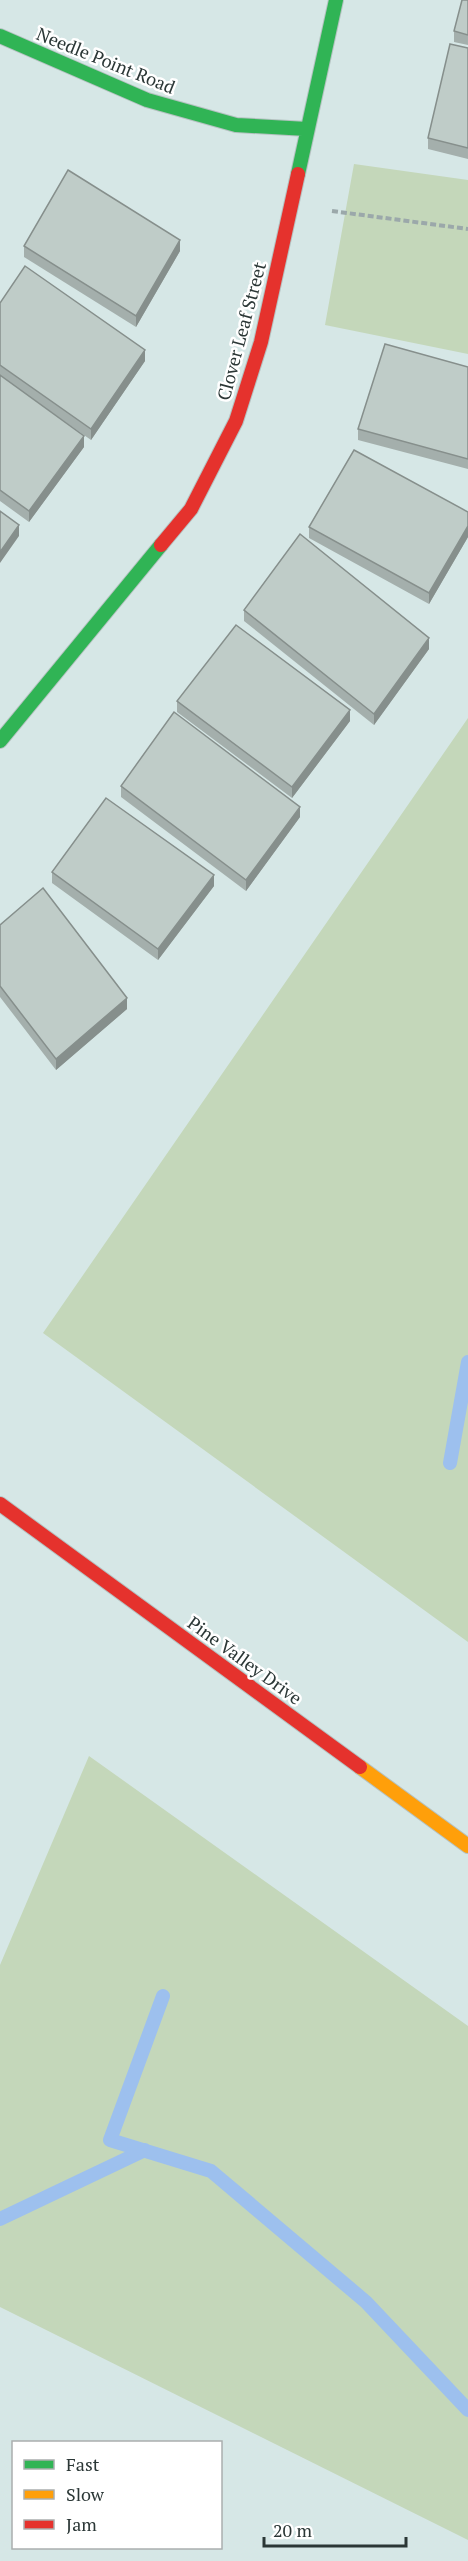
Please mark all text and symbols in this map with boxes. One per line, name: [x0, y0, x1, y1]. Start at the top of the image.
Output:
street label: Needle Point Road: [33, 21, 179, 99]
street label: Clover Leaf Street: [211, 259, 271, 403]
street label: Pine Valley Drive: [183, 1610, 307, 1710]
legend: [12, 2441, 222, 2549]
text: Fast: [66, 2452, 100, 2476]
text: Slow: [66, 2482, 105, 2506]
scale bar: [264, 2510, 406, 2548]
text: Jam: [66, 2512, 97, 2536]
text: 20 m: [273, 2518, 313, 2542]

